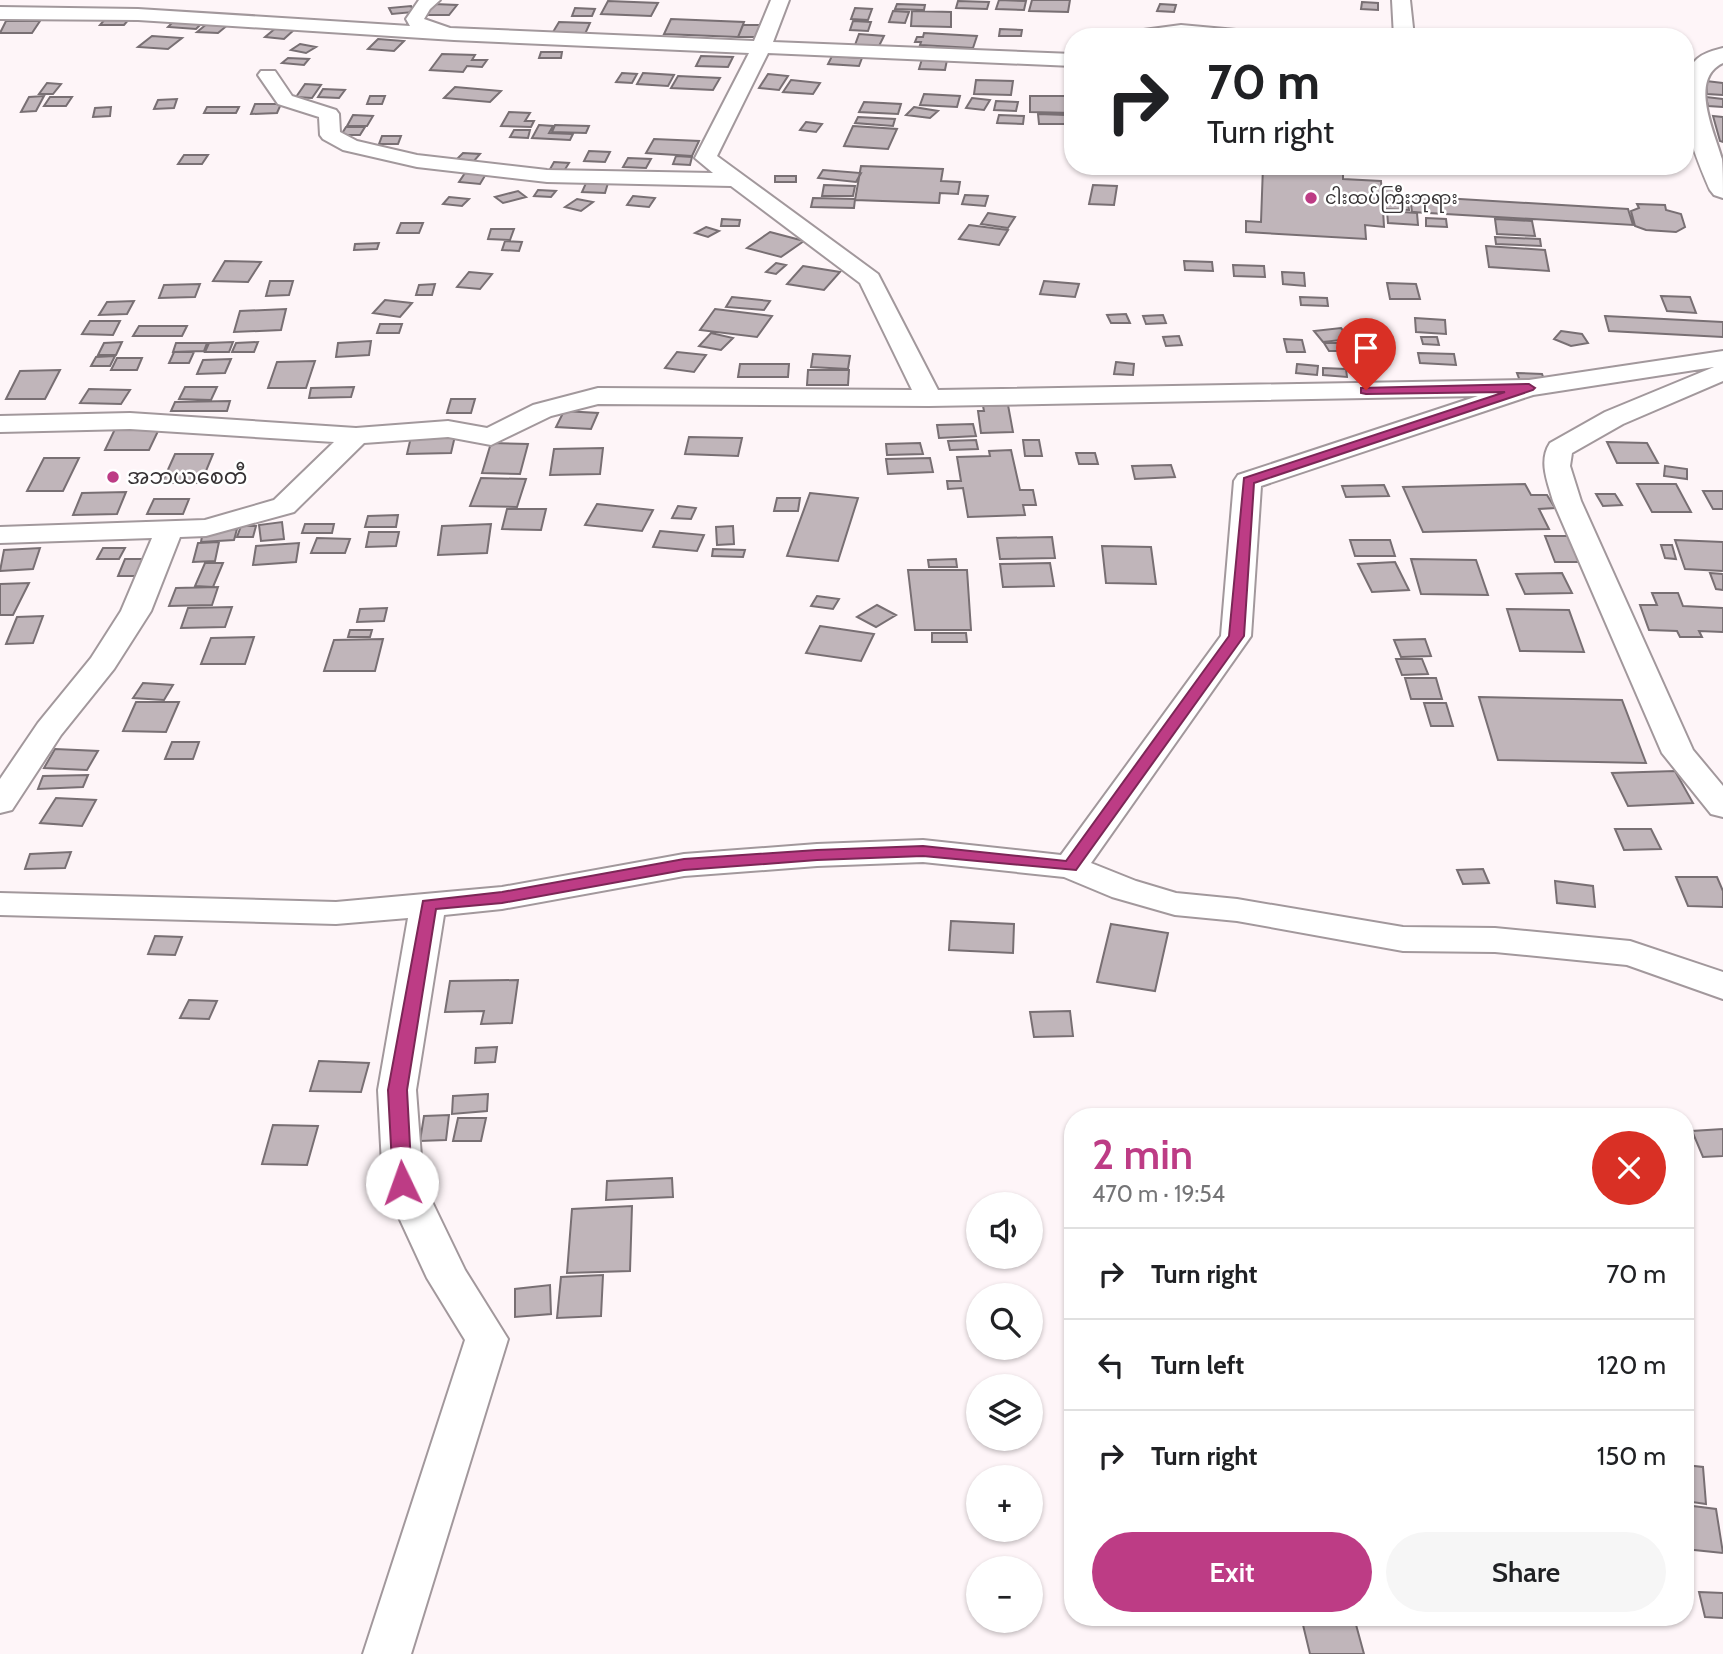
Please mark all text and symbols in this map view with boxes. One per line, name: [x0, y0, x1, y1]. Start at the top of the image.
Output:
text: 70 m: [1207, 52, 1320, 111]
icon: right: [1092, 56, 1183, 147]
text: Turn right: [1207, 112, 1334, 151]
place label: ငါးထပ်ကြီးဘုရား: [1325, 184, 1458, 213]
marker: ငါးထပ်ကြီးဘုရား: [1303, 190, 1319, 206]
pin: [1336, 318, 1396, 390]
icon: arrive: [1347, 329, 1385, 367]
place label: အဘယစေတီ: [127, 461, 247, 489]
marker: အဘယစေတီ: [105, 469, 121, 485]
text: 2 min: [1092, 1128, 1193, 1180]
button: close: [1592, 1131, 1666, 1205]
position arrow: [365, 1146, 439, 1220]
text: 470 m · 19:54: [1092, 1180, 1225, 1208]
map controls: [966, 1192, 1043, 1633]
button: sound: [966, 1192, 1043, 1269]
icon: right: [1092, 1255, 1130, 1293]
text: Turn right: [1151, 1258, 1257, 1290]
text: 70 m: [1606, 1258, 1666, 1290]
button: search: [966, 1283, 1043, 1360]
icon: left: [1092, 1346, 1130, 1384]
text: Turn left: [1151, 1349, 1244, 1381]
text: 120 m: [1597, 1349, 1666, 1381]
button: layers: [966, 1374, 1043, 1451]
icon: right: [1092, 1437, 1130, 1475]
text: Turn right: [1151, 1440, 1257, 1472]
text: 150 m: [1597, 1440, 1666, 1472]
button: +: [966, 1465, 1043, 1542]
button: Exit: [1092, 1532, 1372, 1612]
button: Share: [1386, 1532, 1666, 1612]
button: −: [966, 1556, 1043, 1633]

